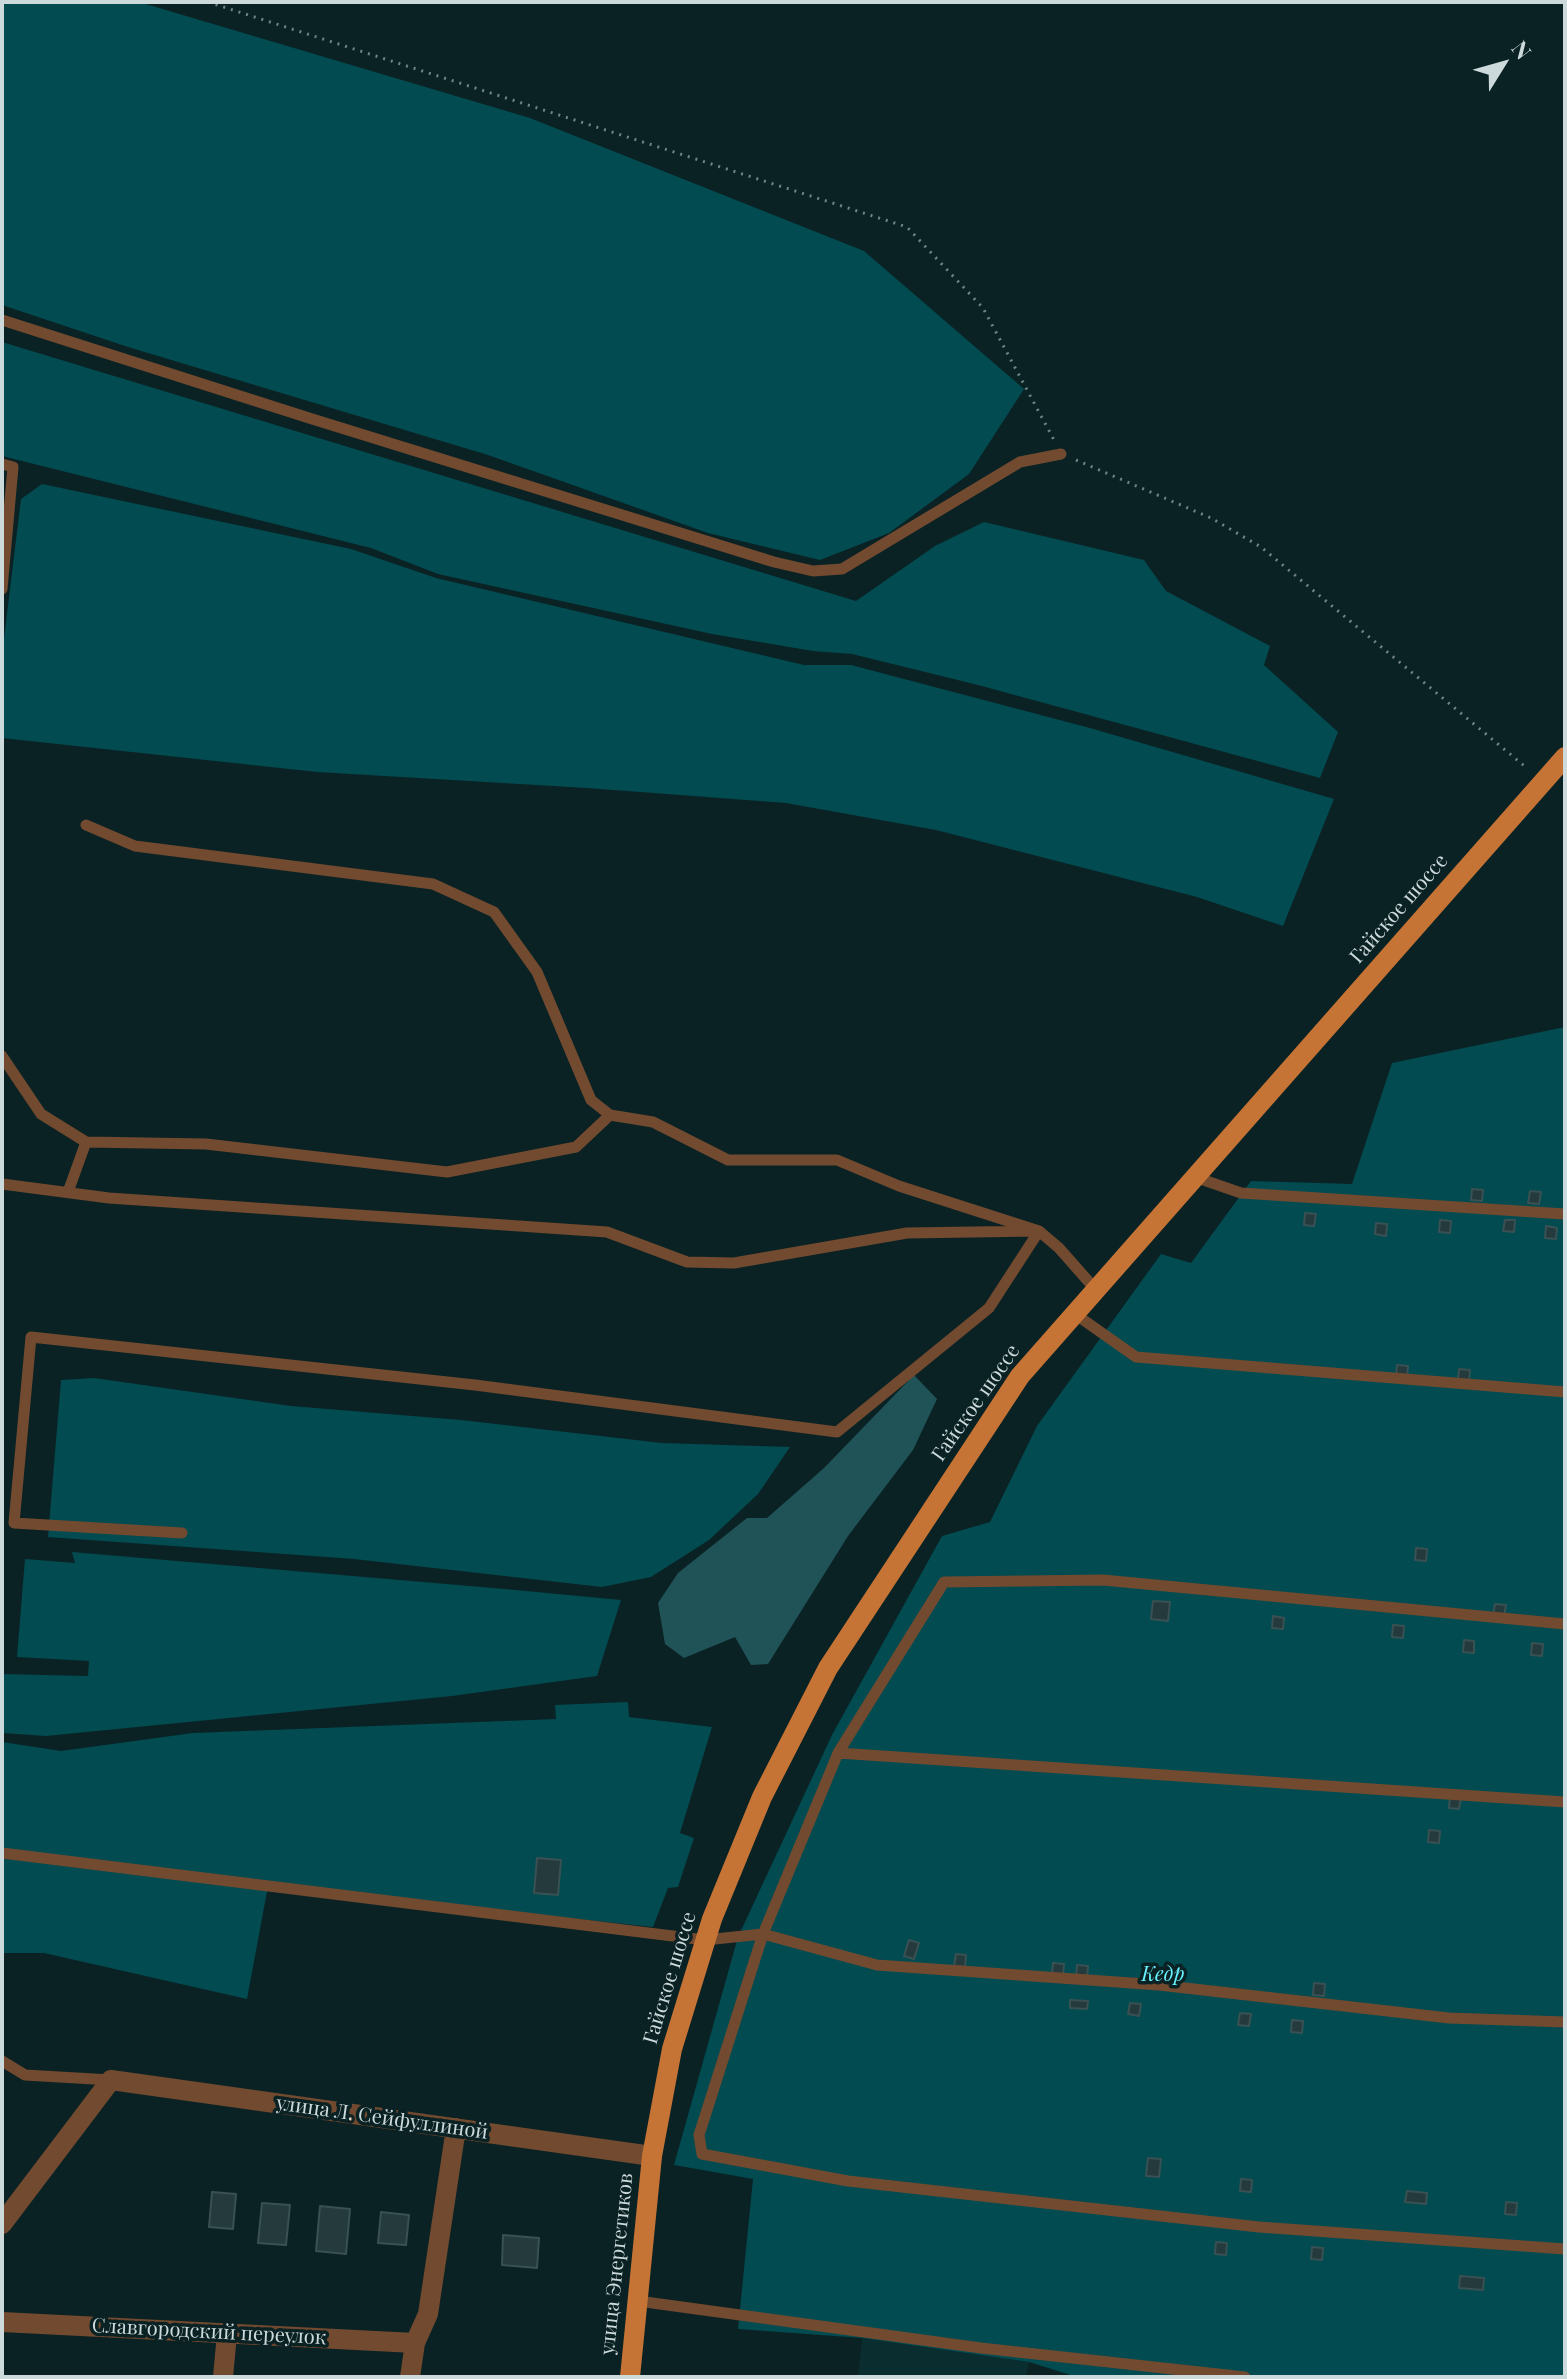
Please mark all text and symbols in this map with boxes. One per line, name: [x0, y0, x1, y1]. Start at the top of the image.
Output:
north arrow: [1463, 24, 1543, 104]
text: N: [1505, 34, 1539, 65]
street label: Гайское шоссе: [1345, 849, 1453, 969]
street label: Гайское шоссе: [927, 1340, 1025, 1466]
street label: Гайское шоссе: [639, 1909, 701, 2047]
park label: Кедр: [1142, 1963, 1184, 1987]
street label: улица Л. Сейфуллиной: [275, 2091, 489, 2145]
street label: улица Энергетиков: [596, 2172, 638, 2356]
street label: Славгородский переулок: [91, 2314, 327, 2350]

